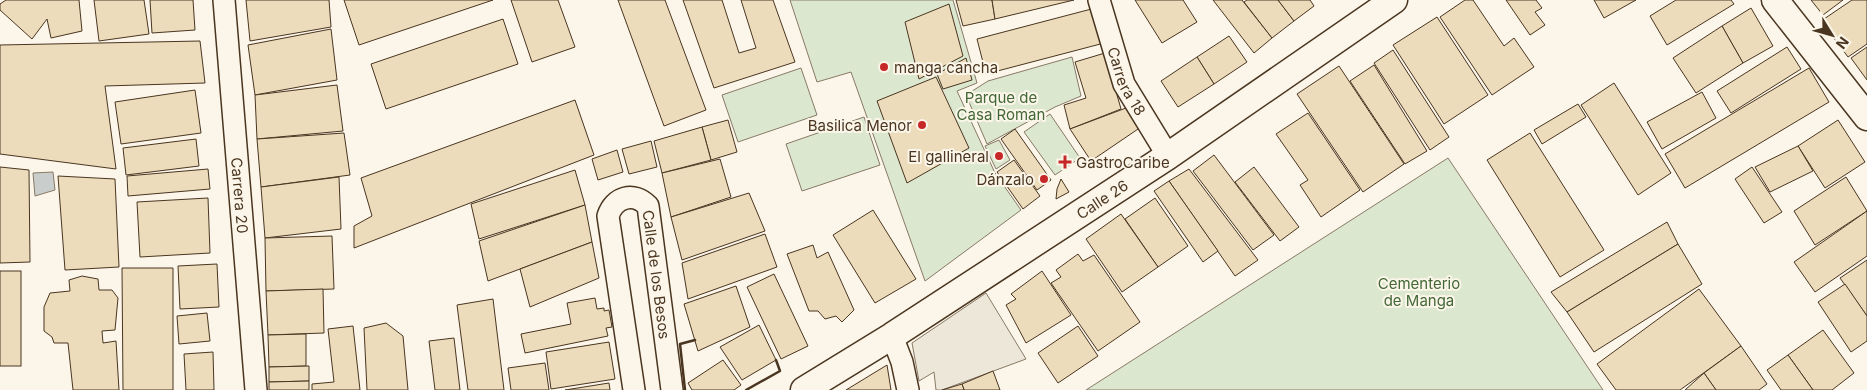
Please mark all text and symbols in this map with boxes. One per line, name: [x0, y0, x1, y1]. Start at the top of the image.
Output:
north arrow: [1807, 10, 1857, 60]
text: N: [1833, 34, 1853, 53]
street label: Carrera 18: [1104, 45, 1150, 119]
place label: manga cancha: [894, 58, 998, 77]
marker: manga cancha: [878, 61, 890, 73]
park label: Parque de Casa Roman: [957, 88, 1045, 124]
place label: Basilica Menor: [808, 116, 912, 135]
marker: Basilica Menor: [916, 119, 928, 131]
place label: El gallineral: [908, 147, 989, 166]
marker: El gallineral: [993, 150, 1005, 162]
place label: GastroCaribe: [1076, 153, 1170, 172]
marker: GastroCaribe: [1058, 155, 1072, 169]
street label: Carrera 20: [227, 156, 253, 234]
place label: Dánzalo: [977, 170, 1034, 189]
marker: Dánzalo: [1038, 173, 1050, 185]
street label: Calle 26: [1073, 175, 1132, 223]
street label: Calle de los Besos: [639, 209, 675, 340]
park label: Cementerio de Manga: [1378, 274, 1460, 310]

